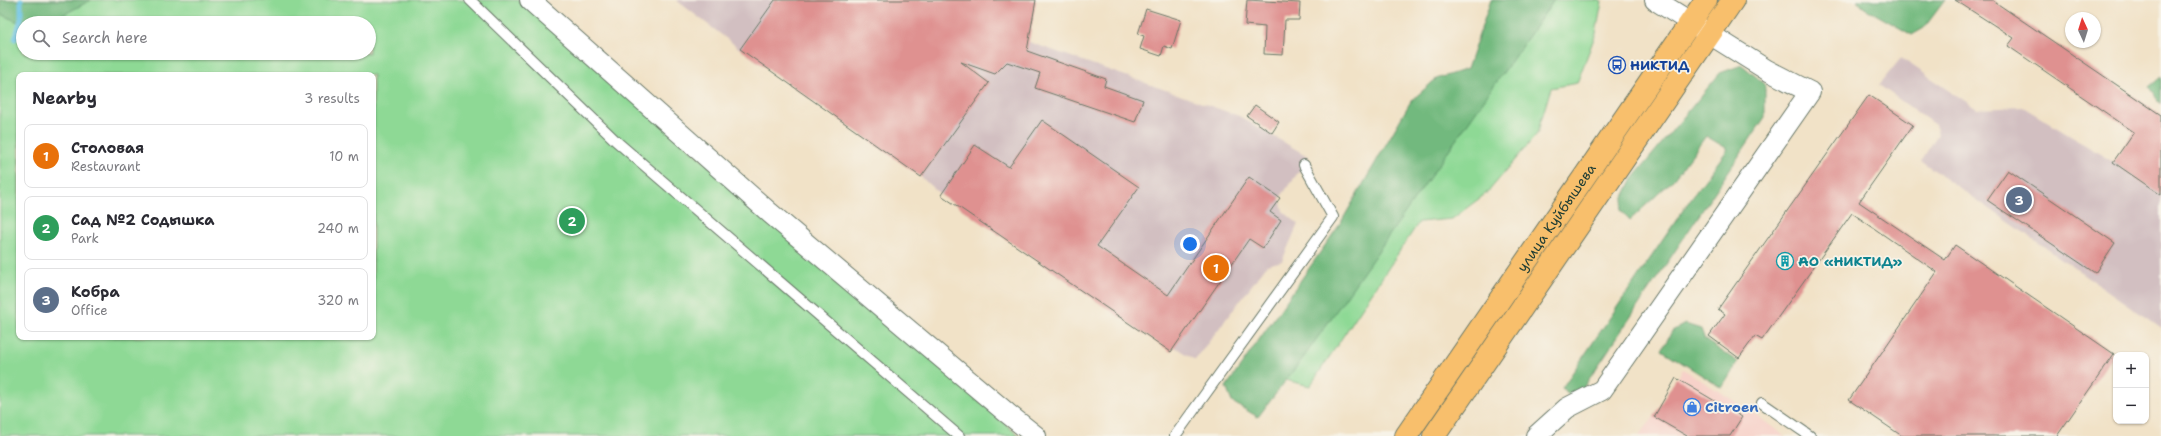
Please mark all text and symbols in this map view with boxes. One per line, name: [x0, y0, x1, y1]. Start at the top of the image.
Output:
north arrow: [2065, 12, 2101, 48]
search box: [16, 16, 376, 60]
icon: search: [30, 27, 52, 49]
text: Search here: [62, 28, 148, 48]
bus stop icon: НИКТИД: [1607, 55, 1627, 75]
place label: НИКТИД: [1630, 56, 1690, 74]
text: Nearby: [32, 87, 97, 109]
text: 3 results: [304, 90, 360, 107]
text: Столовая: [71, 138, 144, 158]
text: 1: [43, 148, 49, 165]
text: 10 m: [329, 148, 359, 165]
text: Restaurant: [71, 158, 141, 175]
street label: улица Куйбышева: [1513, 160, 1600, 275]
pin: 3: [2006, 185, 2032, 215]
pin: 2: [559, 206, 585, 236]
text: Сад №2 Содышка: [71, 210, 215, 230]
text: 2: [41, 220, 51, 237]
text: 240 m: [317, 220, 359, 237]
text: Park: [71, 230, 99, 247]
your location: [1180, 234, 1200, 254]
building icon: АО «НИКТИД»: [1775, 251, 1795, 271]
place label: АО «НИКТИД»: [1798, 252, 1903, 270]
pin: 1: [1203, 253, 1229, 283]
text: Кобра: [71, 282, 120, 302]
text: 3: [41, 292, 51, 309]
text: 320 m: [317, 292, 359, 309]
text: Office: [71, 302, 108, 319]
map controls: [2113, 352, 2149, 424]
button: +: [2113, 352, 2149, 388]
button: −: [2113, 388, 2149, 424]
shop icon: Citroen: [1682, 397, 1702, 417]
place label: Citroen: [1705, 398, 1759, 416]

